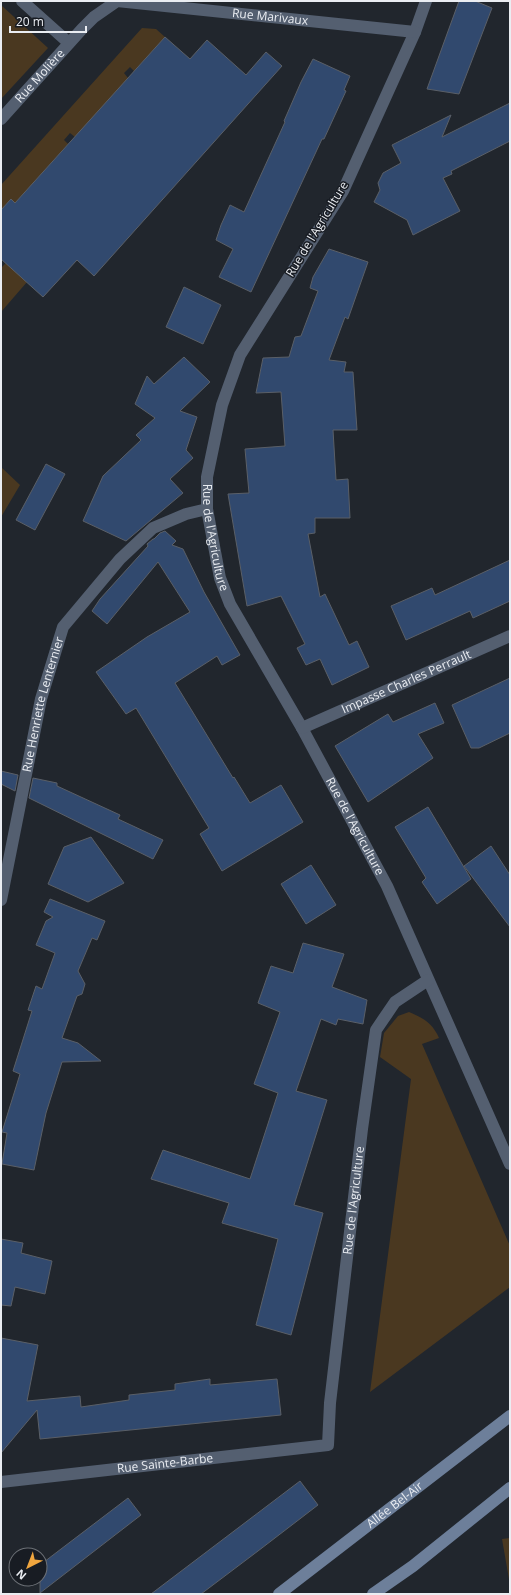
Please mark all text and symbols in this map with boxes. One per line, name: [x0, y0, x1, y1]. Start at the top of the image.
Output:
street label: Rue Marivaux: [231, 4, 310, 29]
scale bar: [10, 8, 86, 34]
text: 20 m: [16, 13, 44, 30]
street label: Rue Molière: [11, 45, 68, 106]
street label: Rue de l'Agriculture: [281, 177, 352, 280]
street label: Rue de l'Agriculture: [199, 484, 233, 594]
street label: Rue Henriette Lenternier: [18, 634, 68, 774]
street label: Impasse Charles Perrault: [339, 645, 474, 718]
street label: Rue de l'Agriculture: [322, 774, 389, 878]
street label: Rue de l'Agriculture: [338, 1145, 368, 1256]
street label: Rue Sainte-Barbe: [116, 1449, 214, 1477]
street label: Allée Bel-Air: [363, 1477, 426, 1532]
north arrow: [8, 1547, 48, 1587]
text: N: [13, 1566, 29, 1583]

